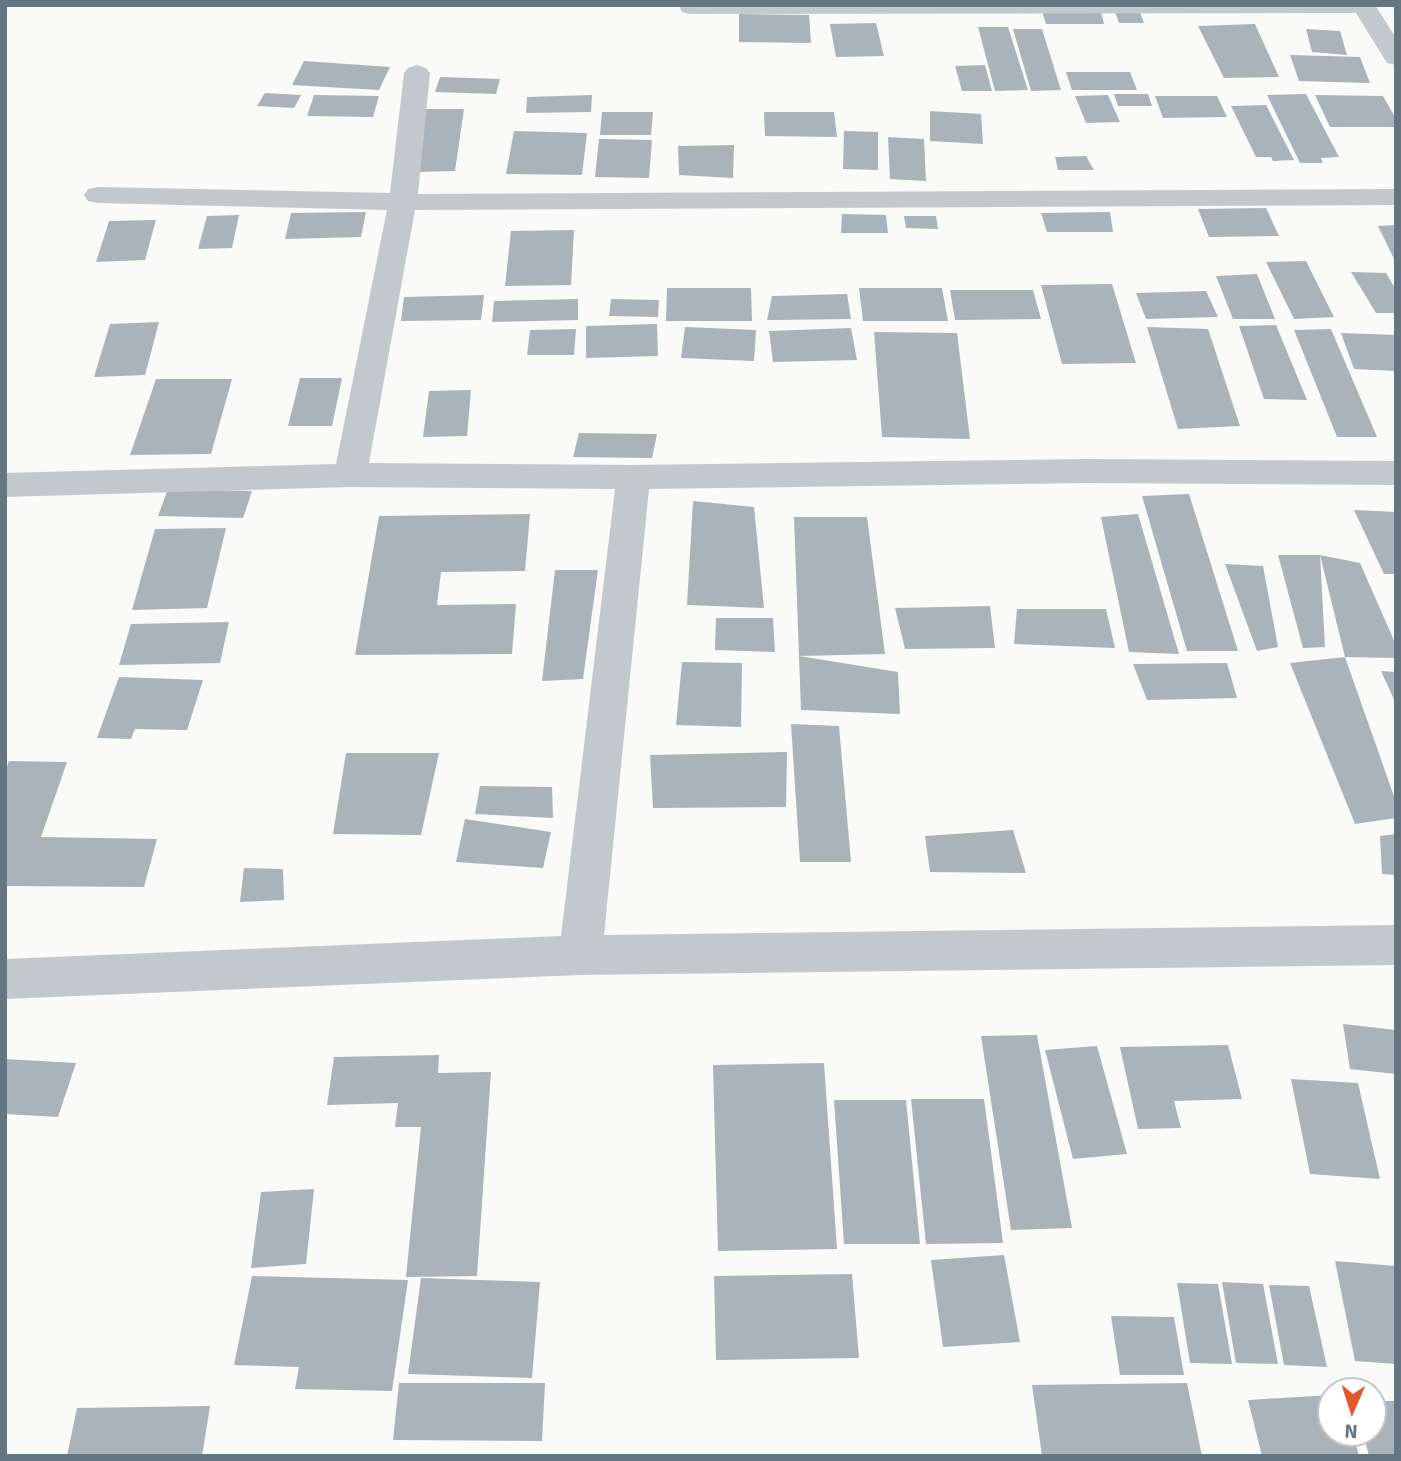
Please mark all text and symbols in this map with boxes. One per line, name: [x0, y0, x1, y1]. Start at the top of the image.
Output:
north arrow: [1317, 1377, 1387, 1447]
text: N: [1344, 1419, 1358, 1443]

